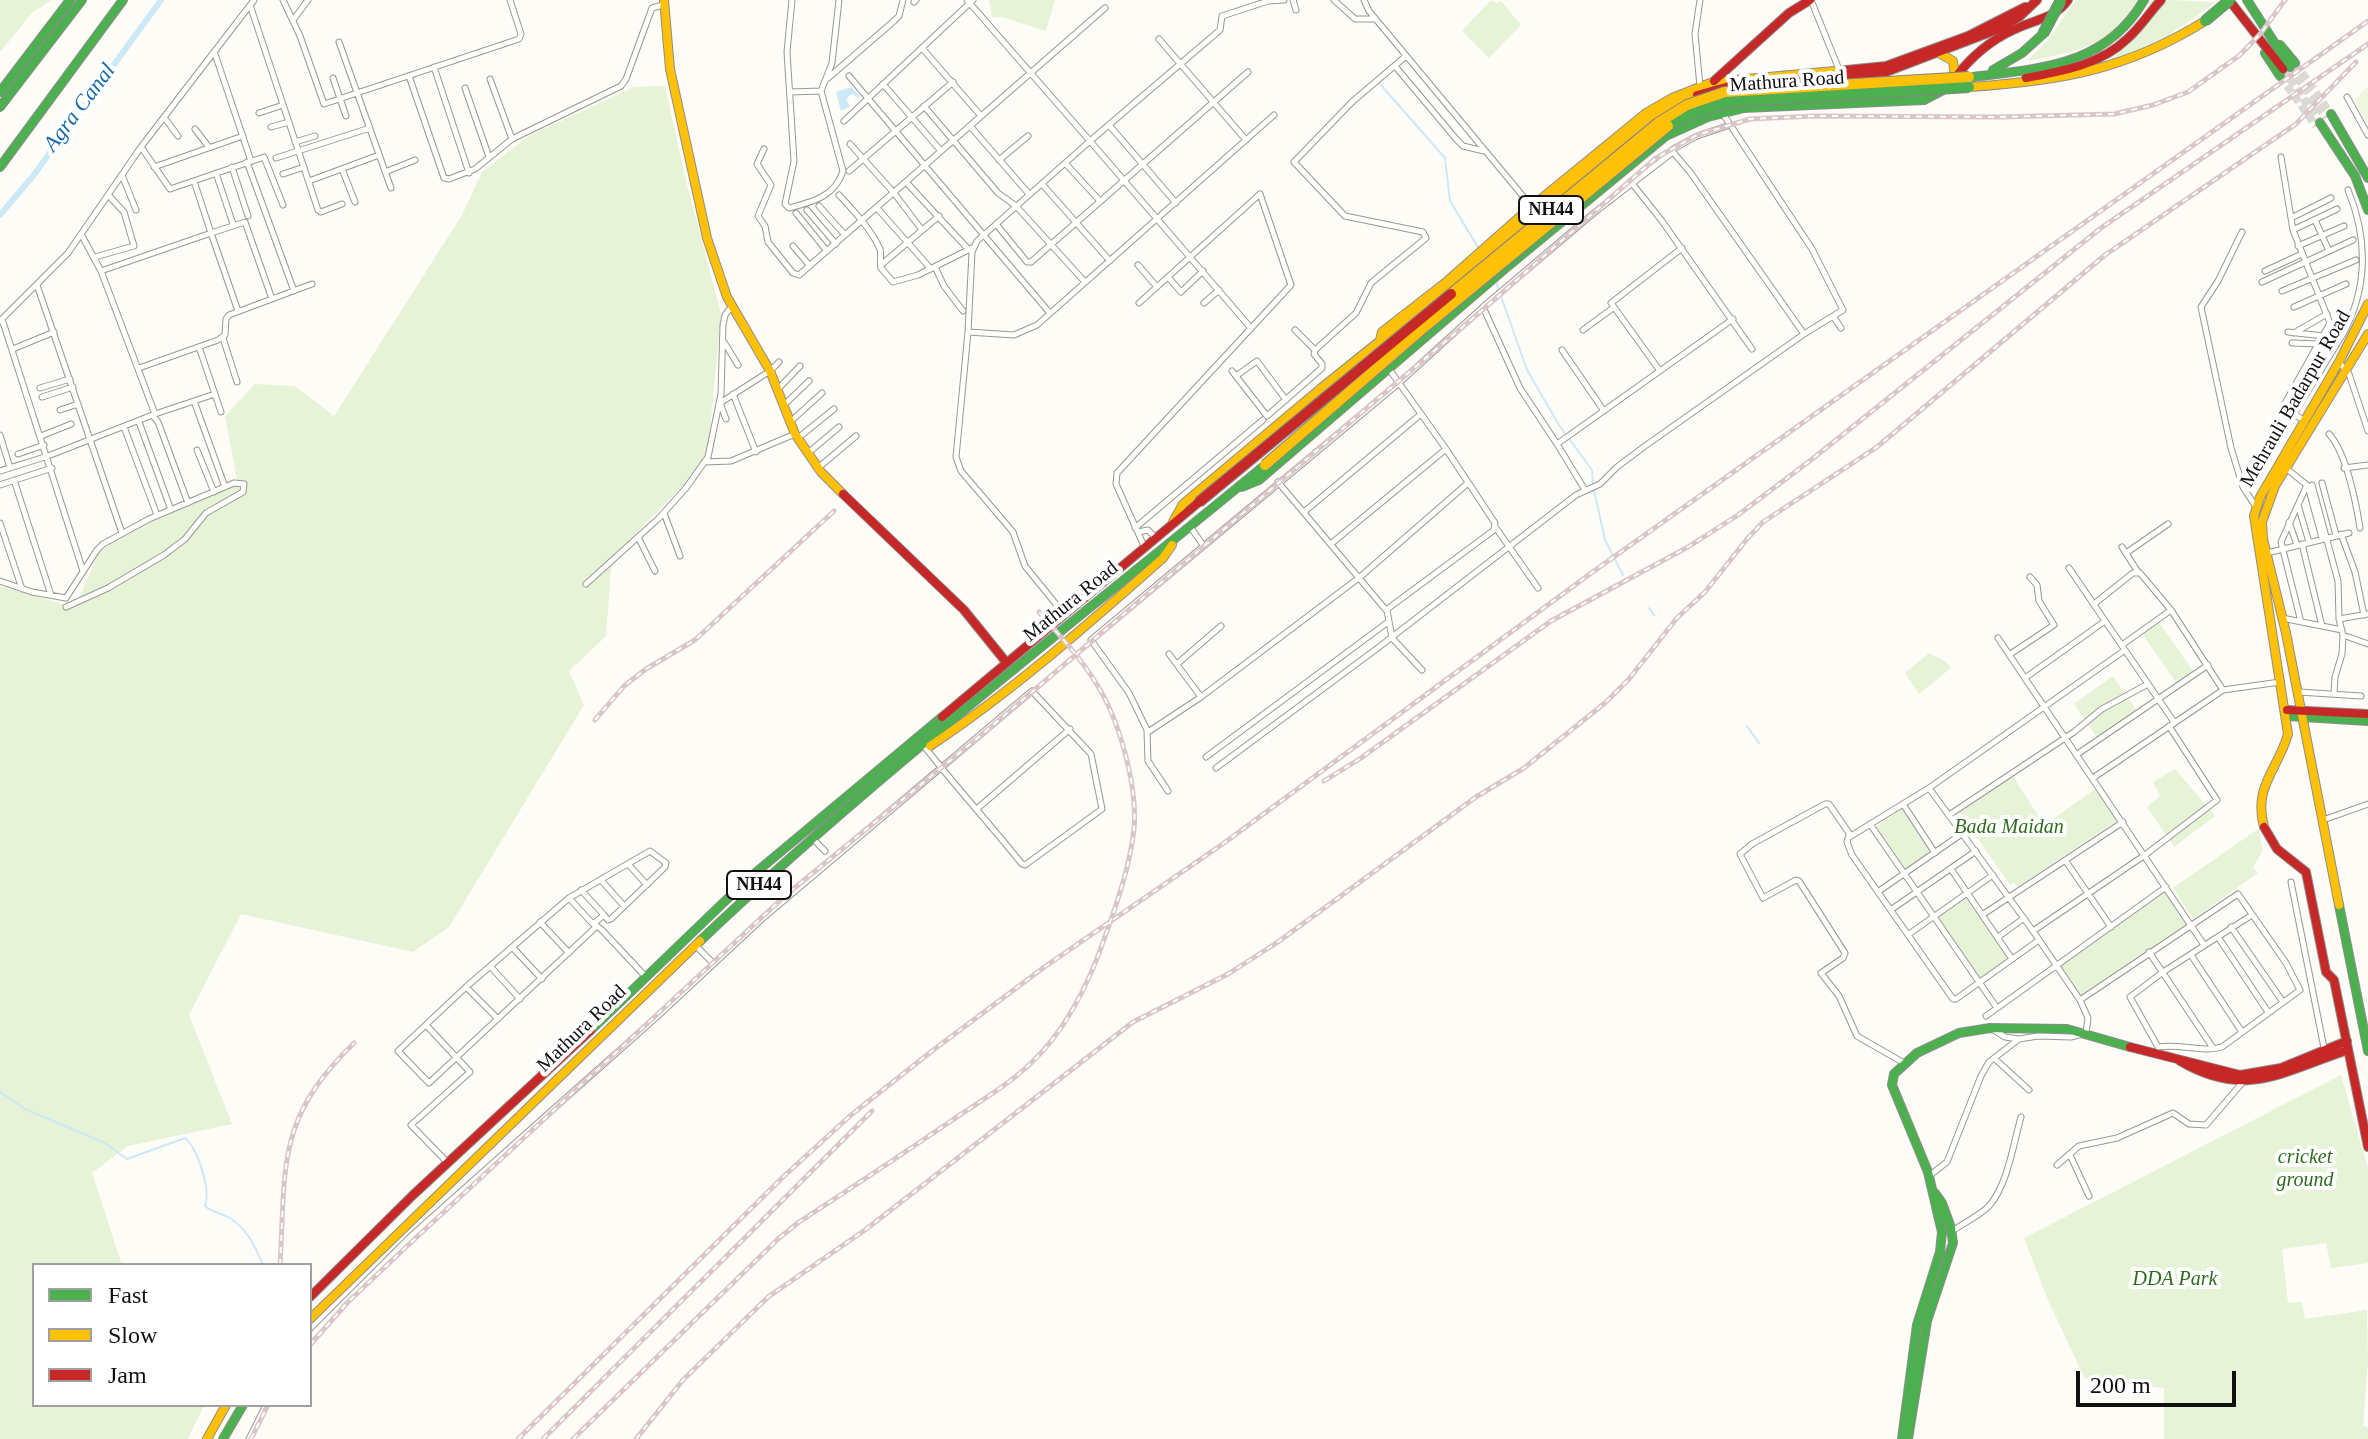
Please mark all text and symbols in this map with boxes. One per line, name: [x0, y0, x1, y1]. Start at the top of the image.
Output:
water label: Agra Canal: [38, 59, 122, 157]
street label: Mathura Road: [1729, 66, 1845, 98]
road number: NH44: [1519, 196, 1583, 224]
street label: Mehrauli Badarpur Road: [2236, 306, 2356, 492]
street label: Mathura Road: [1019, 556, 1123, 648]
park label: Bada Maidan: [1954, 816, 2064, 840]
road number: NH44: [727, 871, 791, 899]
street label: Mathura Road: [532, 980, 632, 1078]
park label: cricket ground: [2276, 1146, 2334, 1193]
legend: [32, 1263, 312, 1407]
park label: DDA Park: [2133, 1268, 2217, 1292]
text: Fast: [108, 1282, 148, 1308]
text: Slow: [108, 1322, 157, 1348]
scale bar: [2080, 1355, 2240, 1405]
text: Jam: [108, 1362, 147, 1388]
text: 200 m: [2090, 1372, 2151, 1398]

